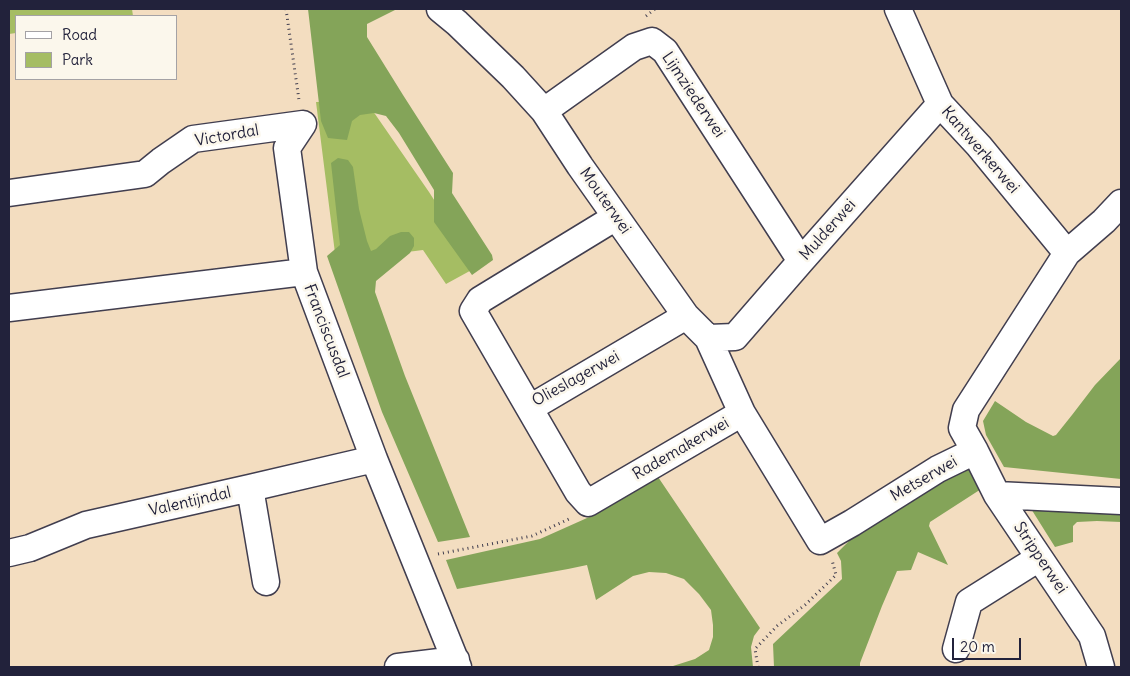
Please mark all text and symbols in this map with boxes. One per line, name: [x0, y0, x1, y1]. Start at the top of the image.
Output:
legend: [15, 15, 178, 80]
text: Road: [62, 25, 97, 44]
street label: Lijmziederwei: [657, 49, 729, 141]
text: Park: [62, 50, 93, 69]
street label: Kantwerkerwei: [937, 103, 1023, 197]
street label: Victordal: [194, 121, 260, 151]
street label: Mouterwei: [575, 164, 635, 238]
street label: Mulderwei: [796, 196, 860, 264]
street label: Franciscusdal: [299, 281, 353, 381]
street label: Olieslagerwei: [529, 347, 623, 411]
street label: Rademakerwei: [629, 414, 733, 484]
street label: Metserwei: [887, 452, 961, 506]
street label: Valentijndal: [147, 483, 233, 521]
street label: Stripperwei: [1009, 519, 1071, 597]
scale bar: [955, 628, 1024, 660]
text: 20 m: [960, 637, 995, 656]

